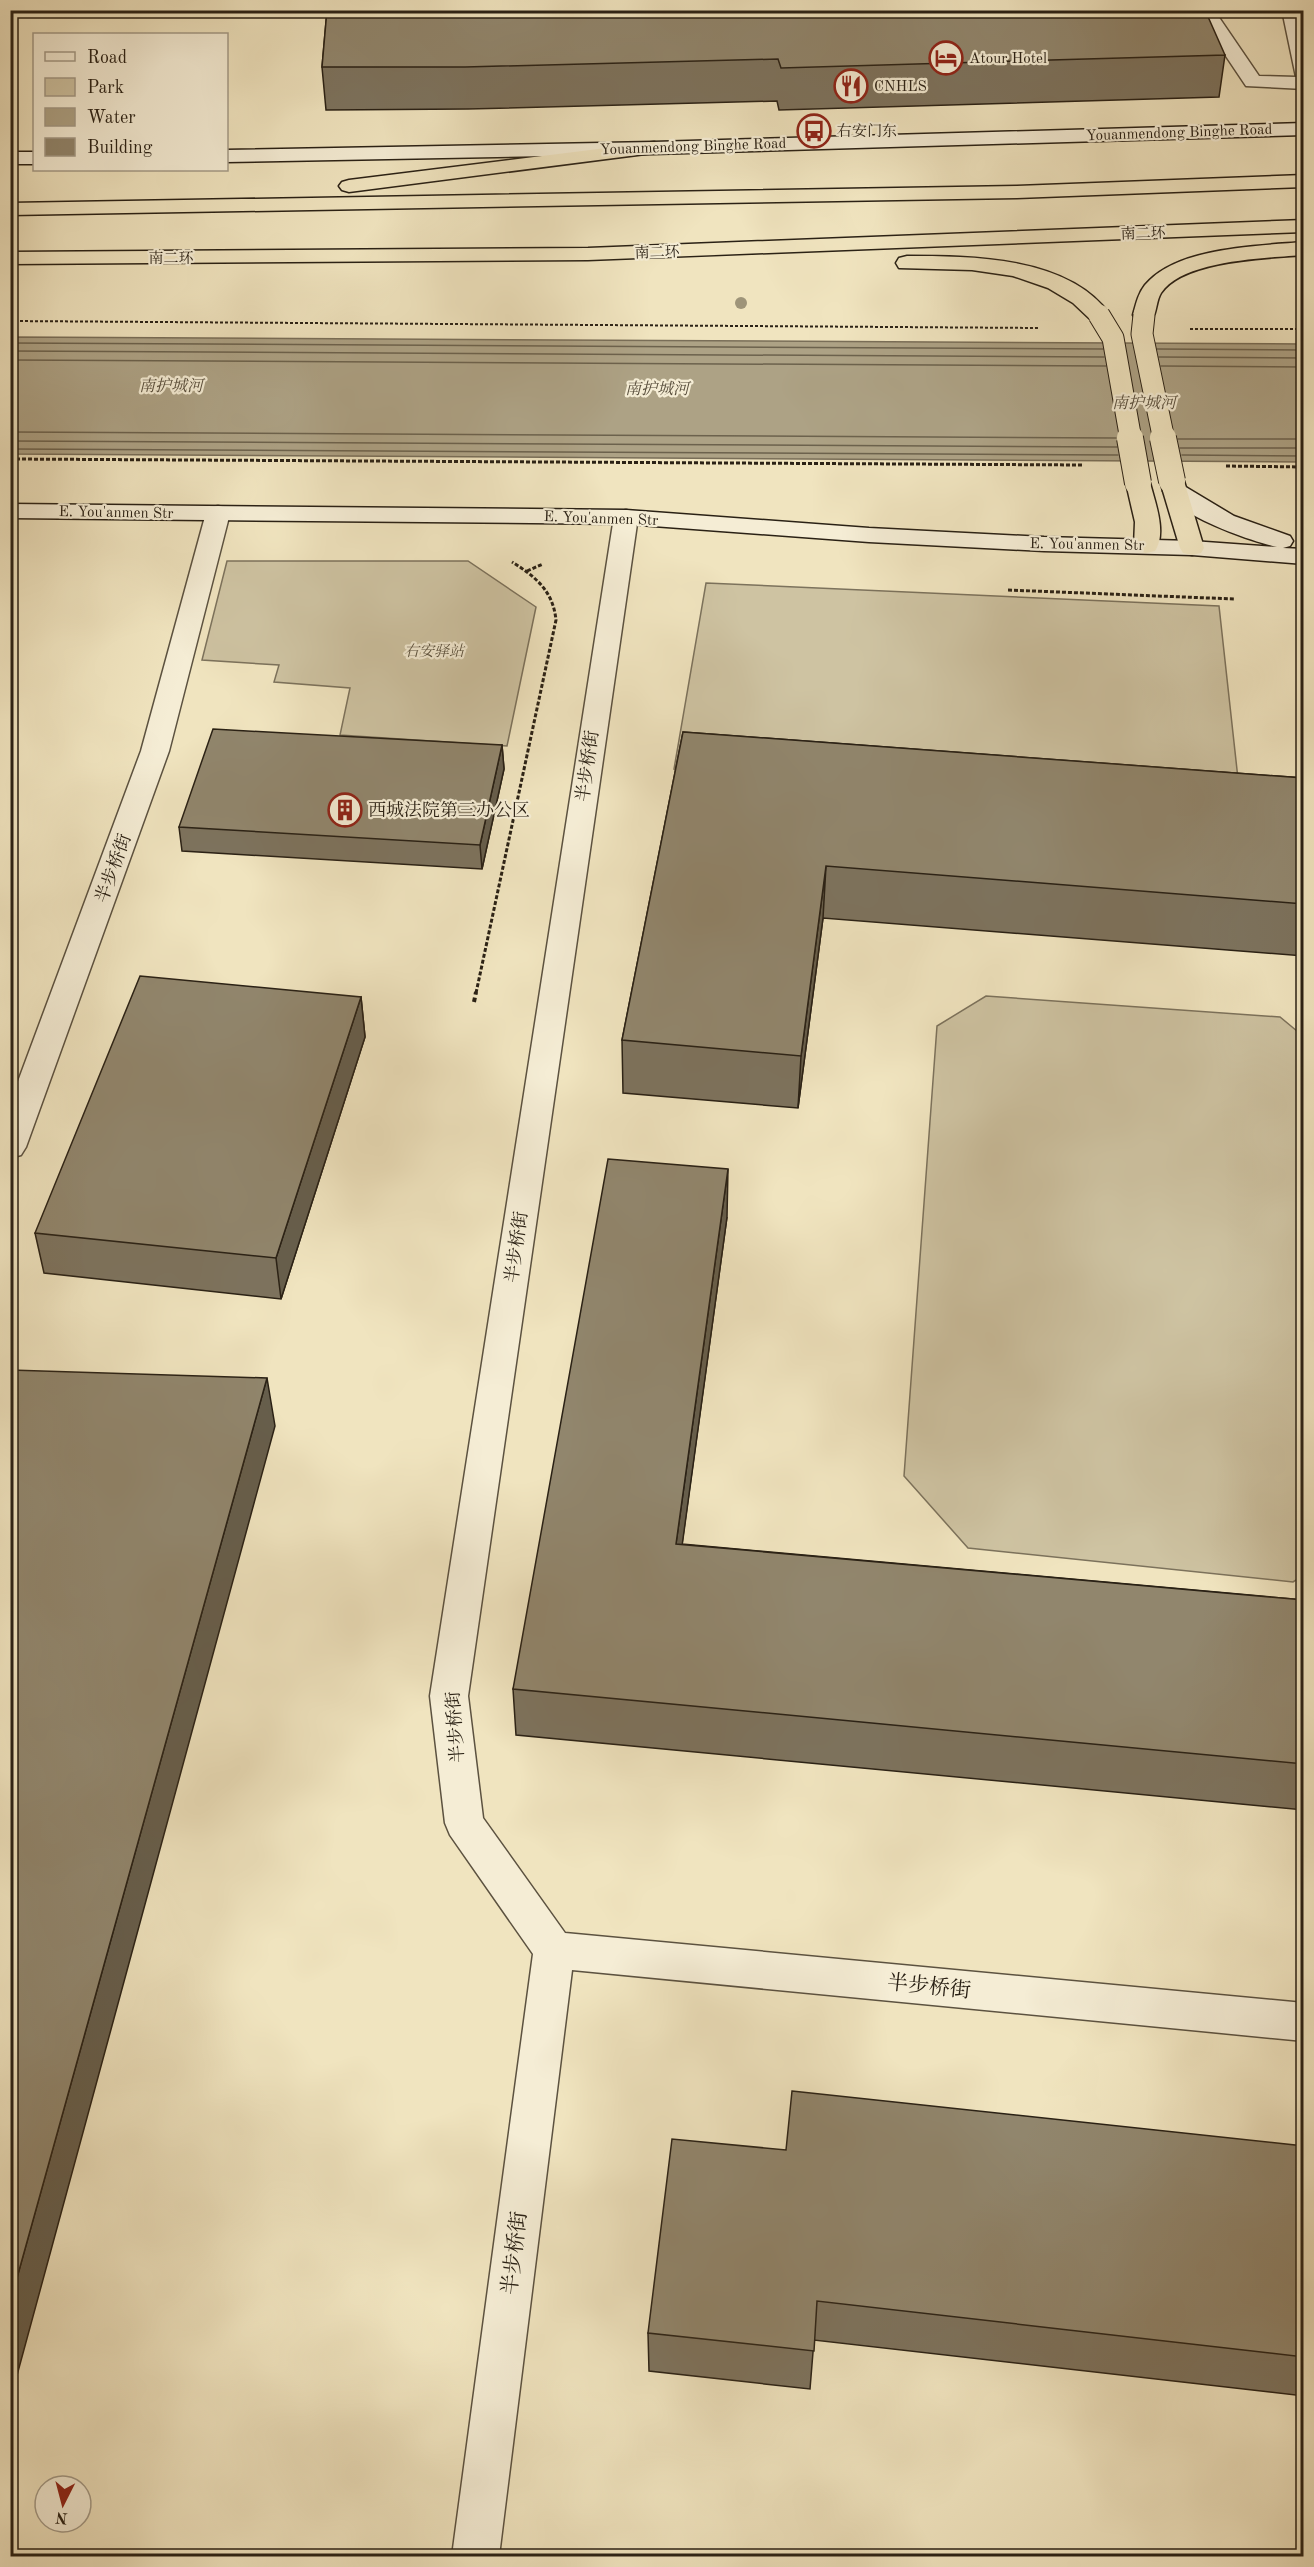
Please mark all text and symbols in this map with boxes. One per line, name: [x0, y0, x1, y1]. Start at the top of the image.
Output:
legend: [33, 33, 228, 171]
hotel icon: Atour Hotel: [928, 40, 964, 76]
text: Road: [87, 49, 127, 67]
place label: Atour Hotel: [969, 52, 1047, 67]
restaurant icon: CNHLS: [833, 68, 869, 104]
text: Park: [87, 79, 124, 97]
place label: CNHLS: [874, 80, 927, 95]
text: Water: [87, 109, 136, 127]
bus stop icon: 右安门东: [796, 113, 832, 149]
place label: 右安门东: [837, 123, 897, 140]
street label: Youanmendong Binghe Road: [1086, 123, 1273, 144]
street label: Youanmendong Binghe Road: [600, 137, 787, 158]
text: Building: [87, 139, 153, 157]
street label: 南二环: [1120, 224, 1166, 243]
street label: 南二环: [634, 243, 680, 262]
street label: 南二环: [148, 250, 194, 267]
water label: 南护城河: [139, 377, 206, 395]
water label: 南护城河: [625, 380, 692, 398]
water label: 南护城河: [1112, 394, 1179, 412]
street label: E. You'anmen Str: [58, 505, 174, 522]
street label: E. You'anmen Str: [543, 510, 659, 529]
street label: E. You'anmen Str: [1029, 537, 1145, 554]
park label: 右安驿站: [404, 643, 466, 660]
street label: 半步桥街: [572, 729, 602, 803]
building icon: 西城法院第三办公区: [327, 792, 363, 828]
place label: 西城法院第三办公区: [368, 800, 530, 820]
street label: 半步桥街: [91, 831, 135, 905]
street label: 半步桥街: [501, 1210, 531, 1284]
street label: 半步桥街: [443, 1690, 467, 1764]
street label: 半步桥街: [886, 1971, 972, 2002]
street label: 半步桥街: [498, 2210, 531, 2296]
north arrow: [33, 2474, 93, 2534]
text: N: [54, 2508, 69, 2526]

